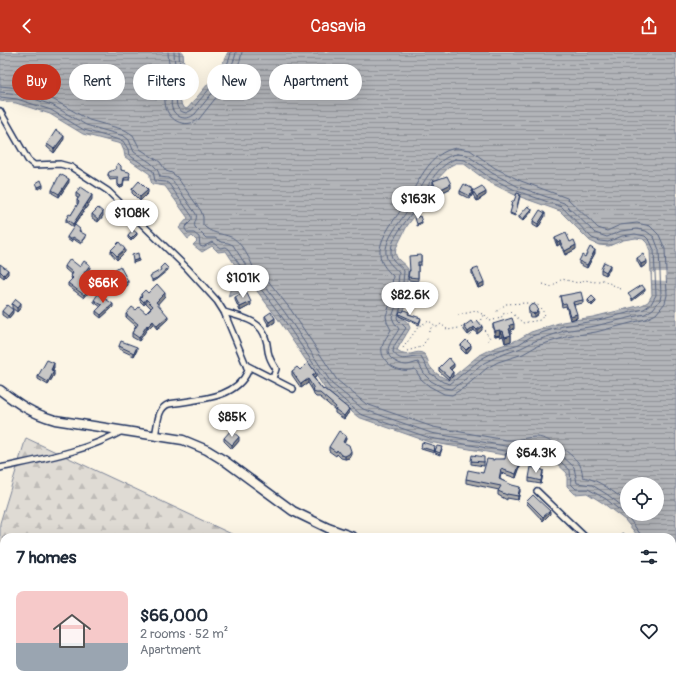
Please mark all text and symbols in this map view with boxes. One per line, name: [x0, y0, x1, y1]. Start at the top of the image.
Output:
icon: back: [16, 15, 38, 37]
text: Casavia: [310, 15, 366, 38]
icon: share: [638, 15, 660, 37]
chip: Buy: [12, 64, 61, 100]
chip: Rent: [69, 64, 125, 100]
chip: Filters: [133, 64, 199, 100]
chip: New: [207, 64, 261, 100]
chip: Apartment: [269, 64, 362, 100]
pin: $163K: [390, 186, 446, 220]
text: $163K: [401, 191, 435, 207]
pin: $108K: [104, 200, 160, 234]
text: $108K: [114, 205, 150, 221]
pin: $101K: [215, 265, 271, 299]
pin: $66K: [79, 270, 127, 304]
text: $101K: [226, 270, 260, 286]
text: $66K: [88, 275, 118, 291]
pin: $82.6K: [377, 282, 443, 316]
text: $82.6K: [390, 287, 430, 303]
pin: $85K: [208, 404, 256, 438]
text: $85K: [218, 409, 246, 425]
pin: $64.3K: [503, 440, 569, 474]
text: $64.3K: [516, 445, 556, 461]
map controls: [620, 477, 664, 521]
button: locate: [620, 477, 664, 521]
icon: filters: [638, 546, 660, 568]
text: 7 homes: [16, 547, 76, 568]
text: $66,000: [140, 605, 208, 626]
icon: home: [48, 607, 96, 655]
icon: heart: [638, 620, 660, 642]
text: 2 rooms · 52 m²: [140, 626, 228, 642]
text: Apartment: [140, 642, 201, 658]

